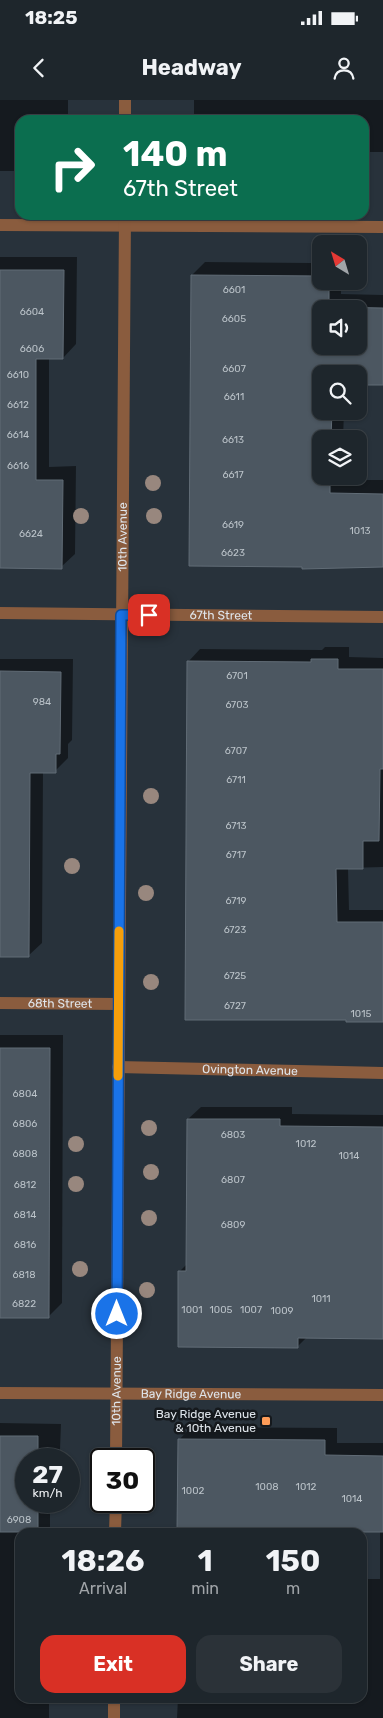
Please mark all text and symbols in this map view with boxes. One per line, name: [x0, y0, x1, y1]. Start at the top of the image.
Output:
text: 18:25: [25, 6, 77, 29]
icon: back: [25, 54, 53, 82]
text: Headway: [141, 54, 242, 81]
icon: person: [330, 54, 358, 82]
text: 140 m: [123, 133, 228, 175]
icon: right: [40, 135, 105, 200]
text: 67th Street: [123, 175, 238, 202]
north arrow: [312, 235, 368, 290]
map controls: [312, 235, 367, 485]
house number: 6601: [223, 284, 245, 296]
button: sound: [312, 300, 367, 355]
house number: 6604: [20, 306, 44, 318]
house number: 6605: [222, 313, 246, 325]
house number: 6606: [20, 343, 44, 355]
house number: 6607: [222, 363, 246, 375]
button: search: [312, 365, 367, 420]
house number: 6610: [7, 369, 29, 381]
house number: 6611: [224, 391, 244, 403]
house number: 6612: [7, 399, 29, 411]
house number: 6614: [7, 429, 29, 441]
button: layers: [312, 430, 367, 485]
house number: 6613: [222, 434, 244, 446]
house number: 6616: [7, 460, 29, 472]
house number: 6617: [222, 469, 244, 481]
street label: 10th Avenue: [115, 502, 130, 572]
house number: 6619: [222, 519, 244, 531]
house number: 1013: [350, 525, 370, 537]
house number: 6624: [19, 528, 43, 540]
house number: 6623: [221, 547, 245, 559]
pin: [128, 594, 170, 636]
icon: arrive: [135, 601, 163, 629]
street label: 67th Street: [190, 608, 253, 623]
house number: 6701: [226, 670, 248, 682]
house number: 984: [33, 696, 51, 708]
house number: 6703: [225, 699, 249, 711]
house number: 6707: [225, 745, 247, 757]
house number: 6711: [226, 774, 246, 786]
house number: 6713: [225, 820, 247, 832]
house number: 6717: [226, 849, 246, 861]
house number: 6719: [225, 895, 247, 907]
house number: 6723: [224, 924, 246, 936]
house number: 6725: [224, 970, 246, 982]
street label: 68th Street: [28, 996, 93, 1011]
house number: 6727: [224, 1000, 246, 1012]
house number: 1015: [351, 1008, 371, 1020]
street label: Ovington Avenue: [202, 1062, 298, 1078]
house number: 6804: [13, 1088, 37, 1100]
house number: 6806: [13, 1118, 37, 1130]
house number: 6803: [221, 1129, 245, 1141]
house number: 1012: [296, 1138, 317, 1150]
house number: 6808: [12, 1148, 38, 1160]
house number: 1014: [338, 1150, 360, 1162]
house number: 6807: [221, 1174, 245, 1186]
house number: 6812: [14, 1179, 36, 1191]
house number: 6814: [14, 1209, 36, 1221]
house number: 6809: [221, 1219, 245, 1231]
house number: 6816: [14, 1239, 36, 1251]
house number: 6818: [12, 1269, 36, 1281]
position arrow: [90, 1287, 142, 1339]
house number: 1011: [311, 1293, 331, 1305]
house number: 6822: [12, 1298, 36, 1310]
house number: 1001: [181, 1304, 203, 1316]
house number: 1005: [210, 1304, 233, 1316]
house number: 1007: [240, 1304, 262, 1316]
house number: 1009: [271, 1305, 294, 1317]
street label: 10th Avenue: [109, 1356, 124, 1426]
street label: Bay Ridge Avenue: [141, 1387, 241, 1401]
place label: Bay Ridge Avenue & 10th Avenue: [156, 1407, 256, 1435]
marker: Bay Ridge Avenue & 10th Avenue: [260, 1415, 272, 1427]
speed limit sign: 30: [90, 1448, 155, 1513]
text: 27: [32, 1460, 63, 1489]
house number: 1008: [255, 1481, 279, 1493]
house number: 1012: [296, 1481, 317, 1493]
house number: 1002: [182, 1485, 205, 1497]
text: km/h: [33, 1486, 62, 1500]
house number: 1014: [341, 1493, 363, 1505]
house number: 6908: [7, 1514, 31, 1526]
text: 18:26: [62, 1543, 145, 1579]
text: 1: [198, 1543, 213, 1579]
text: 150: [266, 1543, 320, 1579]
text: Arrival: [79, 1579, 127, 1598]
text: min: [191, 1579, 219, 1598]
text: m: [286, 1579, 300, 1598]
button: Exit: [40, 1635, 186, 1693]
button: Share: [196, 1635, 342, 1693]

